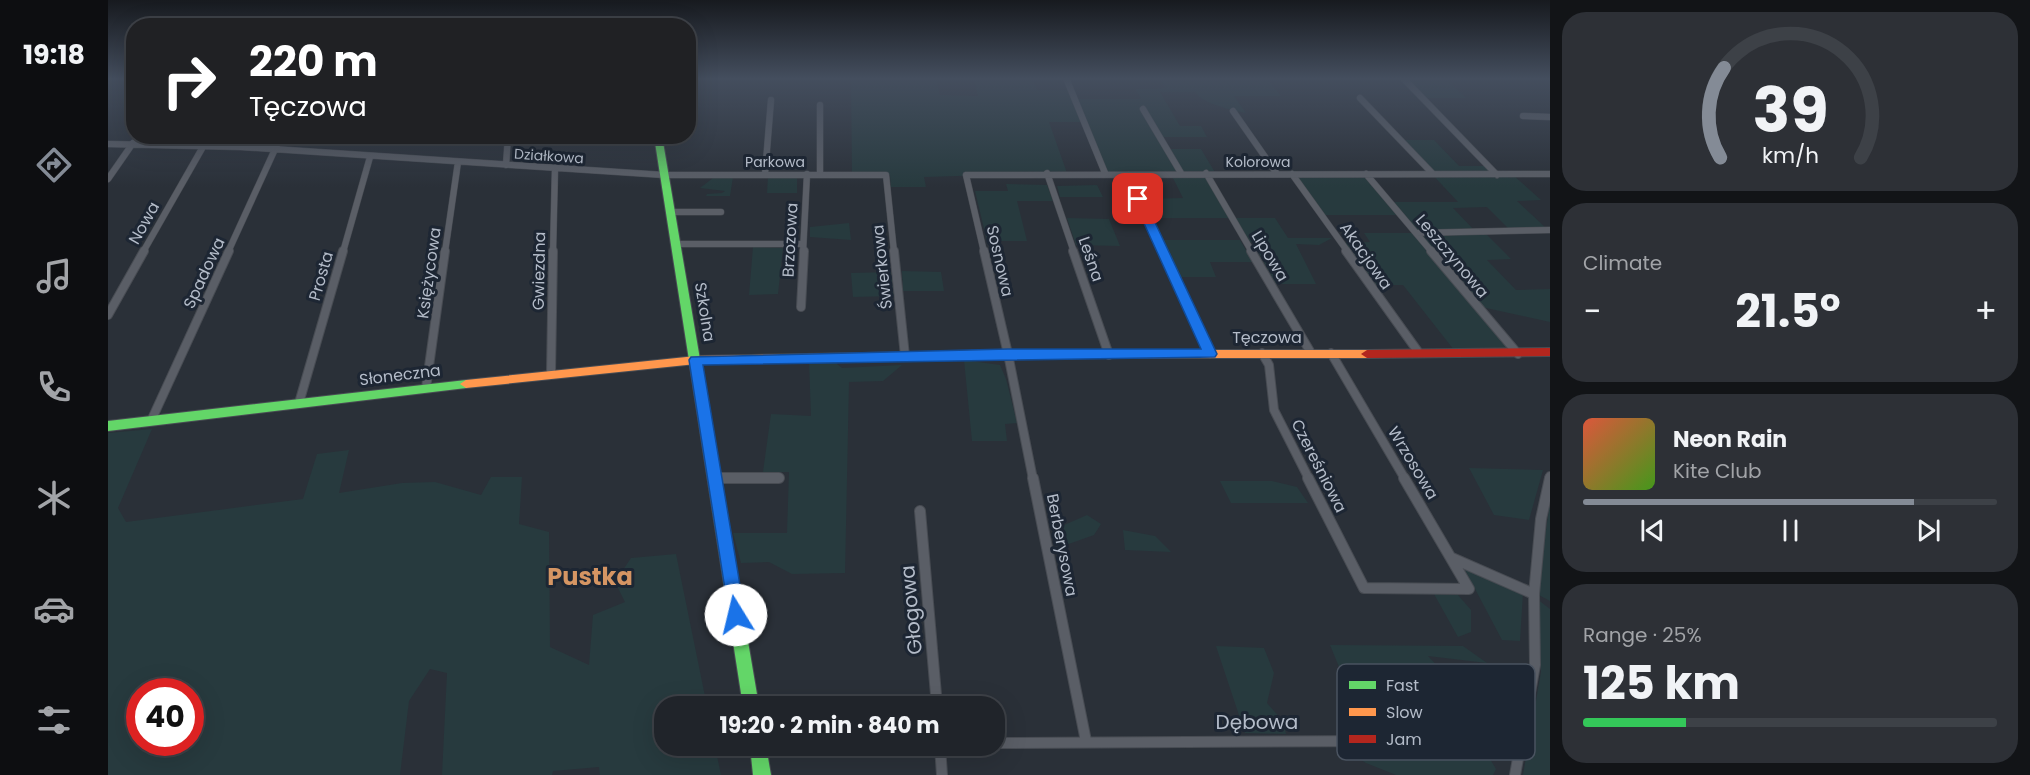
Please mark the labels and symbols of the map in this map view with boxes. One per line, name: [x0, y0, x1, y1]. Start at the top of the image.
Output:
street label: Działkowa: [513, 144, 585, 168]
street label: Parkowa: [745, 152, 805, 172]
street label: Kolorowa: [1226, 152, 1290, 172]
pin: [1112, 173, 1163, 224]
street label: Nowa: [123, 198, 165, 248]
street label: Brzozowa: [777, 202, 803, 278]
street label: Leszczynowa: [1410, 209, 1494, 303]
street label: Akacjowa: [1334, 218, 1398, 294]
street label: Sosnowa: [981, 223, 1019, 299]
street label: Świerkowa: [866, 224, 898, 310]
street label: Księżycowa: [411, 226, 447, 320]
street label: Lipowa: [1246, 226, 1294, 286]
street label: Gwiezdna: [527, 232, 551, 310]
street label: Leśna: [1073, 233, 1109, 285]
street label: Spadowa: [178, 234, 230, 312]
street label: Prosta: [303, 249, 339, 303]
street label: Szkolna: [689, 280, 721, 344]
street label: Tęczowa: [1232, 326, 1302, 349]
street label: Słoneczna: [358, 359, 442, 391]
street label: Czereśniowa: [1286, 415, 1352, 517]
street label: Wrzosowa: [1382, 422, 1444, 504]
street label: Berberysowa: [1041, 492, 1083, 598]
district label: Pustka: [547, 560, 633, 593]
street label: Głogowa: [893, 564, 929, 656]
position arrow: [704, 583, 768, 647]
legend: [1337, 664, 1535, 760]
text: Fast: [1386, 674, 1419, 697]
speed limit sign: 40: [126, 678, 204, 756]
text: Slow: [1386, 701, 1423, 724]
street label: Dębowa: [1216, 708, 1298, 736]
text: Jam: [1386, 728, 1422, 751]

